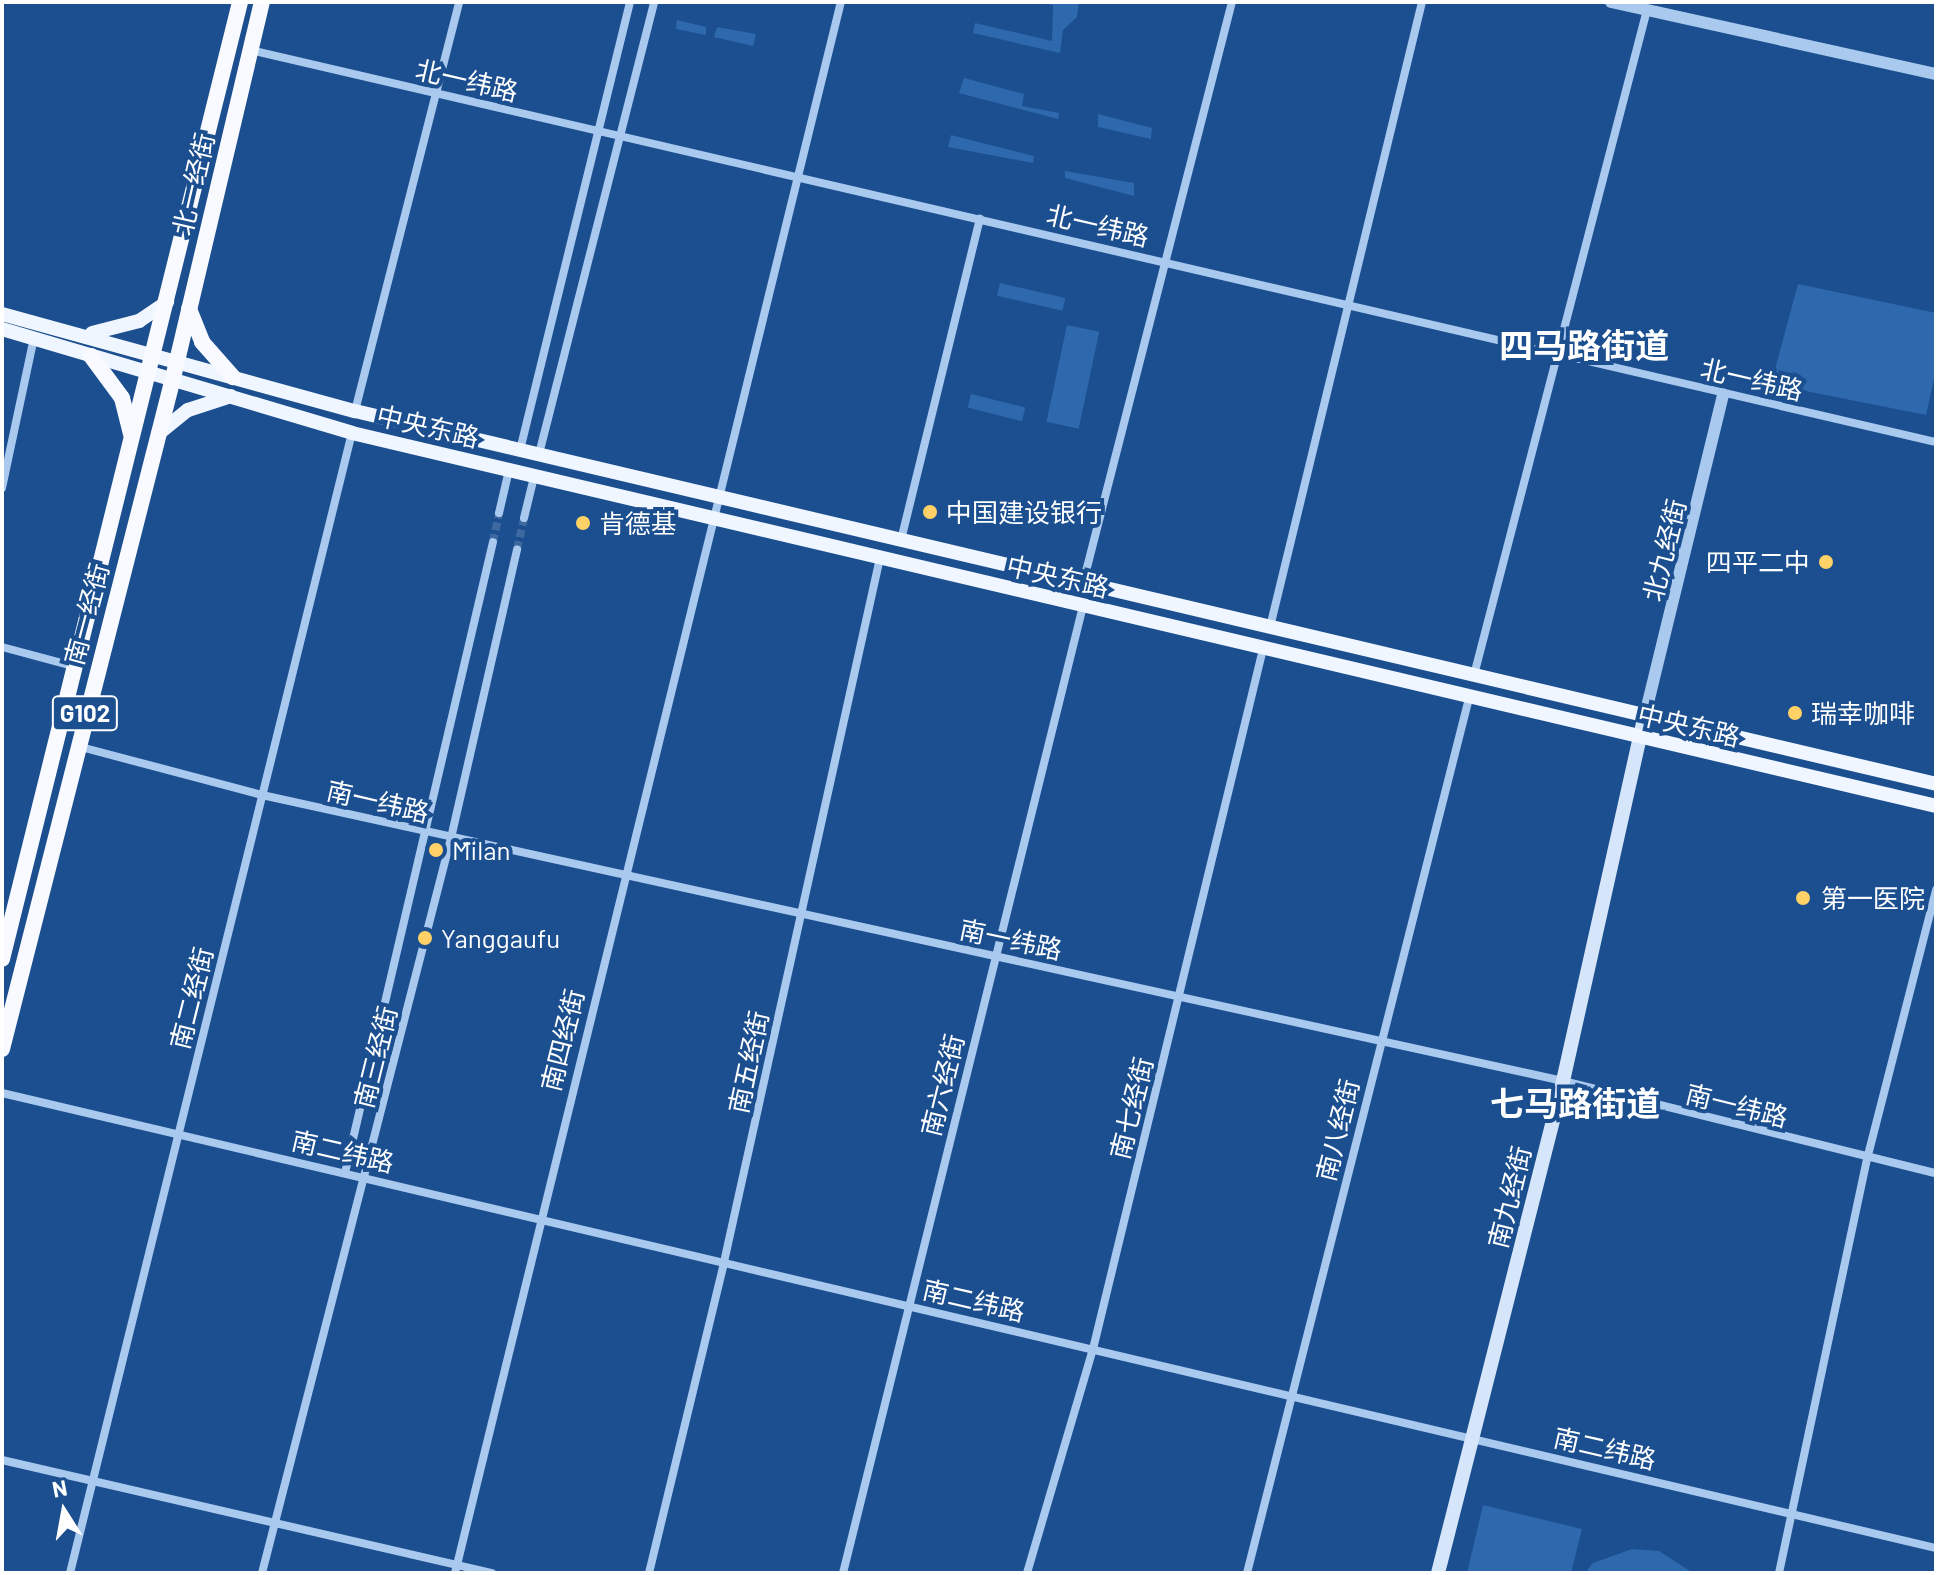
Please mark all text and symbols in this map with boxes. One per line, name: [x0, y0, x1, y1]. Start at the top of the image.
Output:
street label: 北一纬路: [413, 53, 521, 107]
street label: 北一经街: [166, 130, 220, 238]
street label: 北一纬路: [1044, 198, 1152, 252]
district label: 四马路街道: [1499, 325, 1669, 365]
street label: 北一纬路: [1698, 352, 1806, 406]
street label: 中央东路: [374, 399, 482, 453]
place label: 中国建设银行: [946, 496, 1102, 528]
street label: 北九经街: [1636, 496, 1692, 604]
marker: 中国建设银行: [921, 503, 939, 521]
place label: 肯德基: [599, 507, 677, 539]
marker: 肯德基: [574, 514, 592, 532]
place label: 四平二中: [1706, 546, 1810, 578]
street label: 中央东路: [1004, 549, 1112, 603]
marker: 四平二中: [1817, 553, 1835, 571]
street label: 南一经街: [57, 560, 115, 668]
road number: G102: [51, 693, 119, 733]
place label: 瑞幸咖啡: [1811, 697, 1915, 729]
street label: 中央东路: [1635, 698, 1743, 752]
marker: 瑞幸咖啡: [1786, 704, 1804, 722]
street label: 南一纬路: [324, 774, 432, 828]
place label: M̈ilan: [452, 834, 510, 866]
marker: M̈ilan: [427, 841, 445, 859]
place label: 第一医院: [1821, 882, 1925, 914]
marker: 第一医院: [1792, 887, 1814, 909]
street label: 南一纬路: [957, 913, 1065, 965]
place label: Yanggaufu: [441, 922, 560, 954]
marker: Yanggaufu: [416, 929, 434, 947]
street label: 南二经街: [163, 944, 219, 1052]
street label: 南四经街: [534, 986, 590, 1094]
street label: 南三经街: [347, 1003, 403, 1111]
street label: 南五经街: [722, 1008, 774, 1116]
street label: 南六经街: [914, 1031, 970, 1139]
street label: 南七经街: [1103, 1054, 1159, 1162]
street label: 南八经街: [1309, 1076, 1365, 1184]
street label: 南一纬路: [1683, 1077, 1791, 1133]
district label: 七马路街道: [1490, 1083, 1660, 1123]
street label: 南二纬路: [289, 1124, 397, 1178]
street label: 南九经街: [1481, 1143, 1537, 1251]
street label: 南二纬路: [920, 1273, 1028, 1327]
street label: 南二纬路: [1551, 1421, 1659, 1475]
north arrow: [24, 1471, 104, 1551]
text: N: [50, 1473, 69, 1502]

